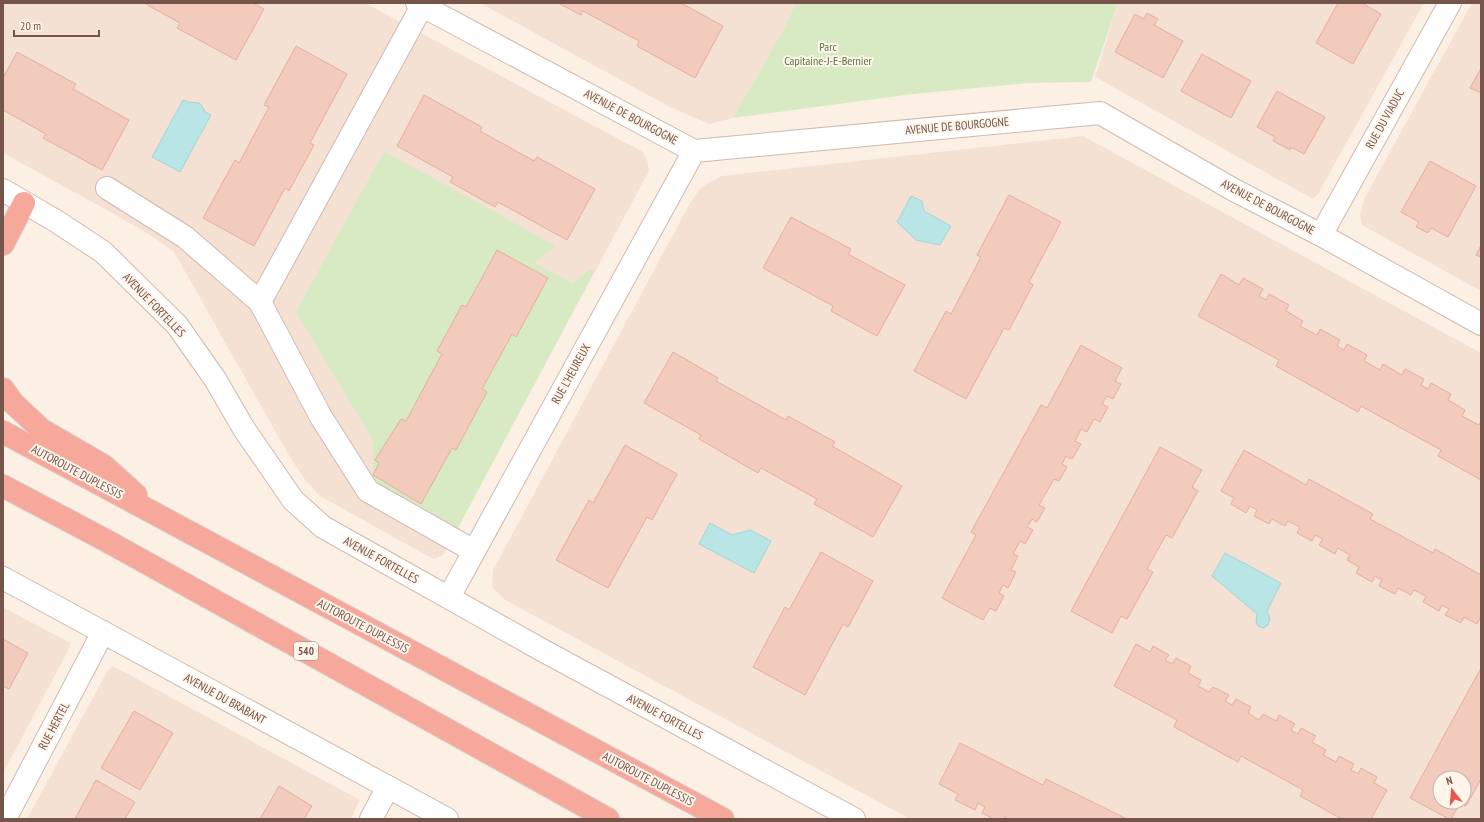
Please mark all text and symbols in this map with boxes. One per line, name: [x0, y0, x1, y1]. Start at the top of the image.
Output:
scale bar: [14, 12, 99, 38]
text: 20 m: [20, 18, 41, 33]
park label: Parc Capitaine-J-E-Bernier: [784, 39, 872, 68]
street label: AVENUE DE BOURGOGNE: [582, 85, 681, 148]
street label: RUE DU VIADUC: [1362, 86, 1408, 152]
street label: AVENUE DE BOURGOGNE: [904, 113, 1010, 138]
street label: AVENUE DE BOURGOGNE: [1219, 175, 1318, 238]
street label: AVENUE FORTELLES: [120, 269, 189, 340]
street label: RUE L'HEUREUX: [548, 341, 593, 407]
street label: AUTOROUTE DUPLESSIS: [29, 441, 125, 502]
street label: AVENUE FORTELLES: [341, 533, 422, 586]
street label: AUTOROUTE DUPLESSIS: [315, 595, 411, 656]
road number: 540: [294, 642, 318, 660]
street label: AVENUE DU BRABANT: [182, 670, 269, 728]
street label: AVENUE FORTELLES: [625, 690, 706, 743]
street label: RUE HERTEL: [35, 699, 72, 752]
street label: AUTOROUTE DUPLESSIS: [600, 748, 696, 809]
north arrow: [1432, 770, 1472, 810]
text: N: [1444, 773, 1454, 788]

